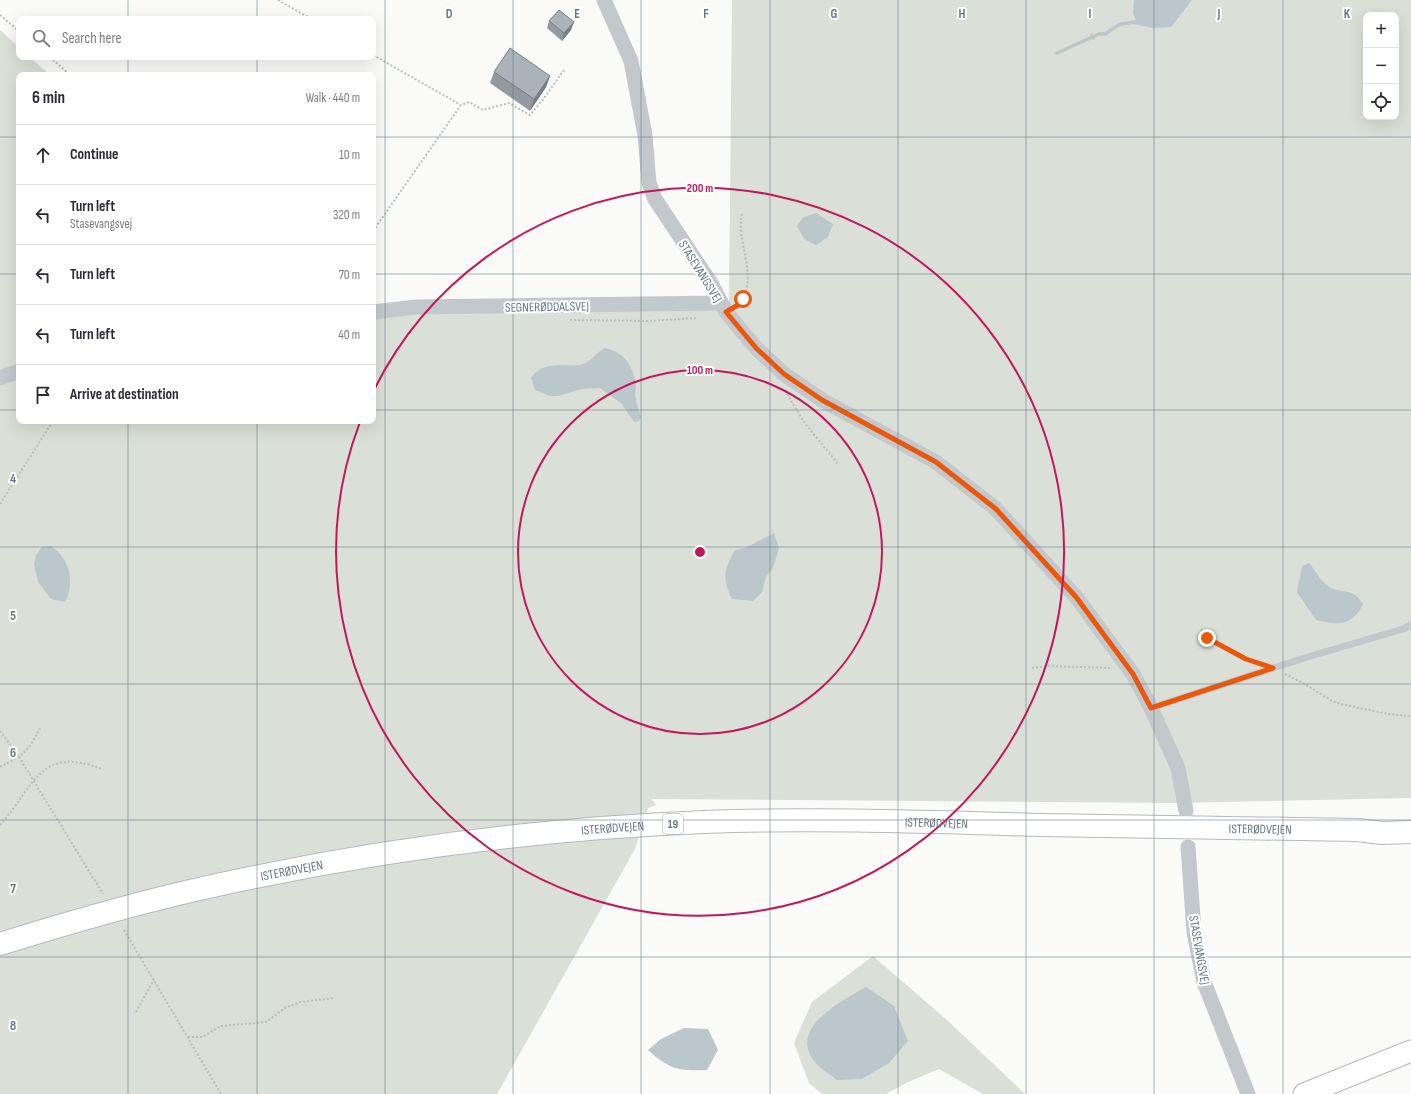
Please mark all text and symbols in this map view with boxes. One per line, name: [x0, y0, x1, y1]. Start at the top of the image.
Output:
text: D: [446, 6, 453, 22]
text: E: [574, 6, 580, 22]
text: F: [703, 6, 709, 22]
text: G: [831, 6, 838, 22]
text: H: [959, 6, 966, 22]
text: I: [1089, 6, 1092, 22]
text: J: [1217, 6, 1221, 22]
text: K: [1344, 6, 1351, 22]
map controls: [1363, 12, 1399, 120]
button: +: [1363, 12, 1399, 48]
search box: [16, 16, 376, 60]
icon: search: [30, 27, 52, 49]
text: Search here: [62, 29, 122, 48]
button: −: [1363, 48, 1399, 84]
button: locate: [1363, 84, 1399, 120]
text: 6 min: [32, 88, 65, 108]
text: Walk · 440 m: [306, 90, 360, 106]
icon: ahead: [32, 144, 54, 166]
text: Continue: [70, 145, 119, 164]
text: 10 m: [339, 147, 360, 163]
text: 200 m: [687, 181, 713, 196]
text: Turn left: [70, 197, 115, 216]
icon: left: [32, 204, 54, 226]
text: 320 m: [333, 207, 360, 223]
text: Stasevangsvej: [70, 216, 132, 232]
street label: STASEVANGSVEJ: [675, 237, 726, 306]
icon: left: [32, 264, 54, 286]
text: Turn left: [70, 265, 115, 284]
text: 70 m: [339, 267, 360, 283]
route start: [734, 290, 752, 308]
street label: SEGNERØDDALSVEJ: [505, 298, 589, 316]
icon: left: [32, 324, 54, 346]
text: Turn left: [70, 325, 115, 344]
text: 40 m: [338, 327, 360, 343]
text: 100 m: [687, 363, 713, 378]
icon: arrive: [32, 384, 54, 406]
text: Arrive at destination: [70, 385, 179, 404]
text: 4: [10, 471, 16, 487]
centre of rings: [693, 545, 707, 559]
text: 5: [10, 608, 16, 624]
route end: [1198, 629, 1216, 647]
text: 6: [10, 745, 16, 761]
road number: 19: [663, 814, 683, 834]
street label: ISTERØDVEJEN: [905, 814, 968, 832]
street label: ISTERØDVEJEN: [580, 818, 645, 839]
street label: ISTERØDVEJEN: [1228, 821, 1292, 838]
street label: ISTERØDVEJEN: [259, 857, 324, 885]
text: 7: [10, 881, 16, 897]
street label: STASEVANGSVEJ: [1185, 914, 1213, 986]
text: 8: [10, 1018, 16, 1034]

